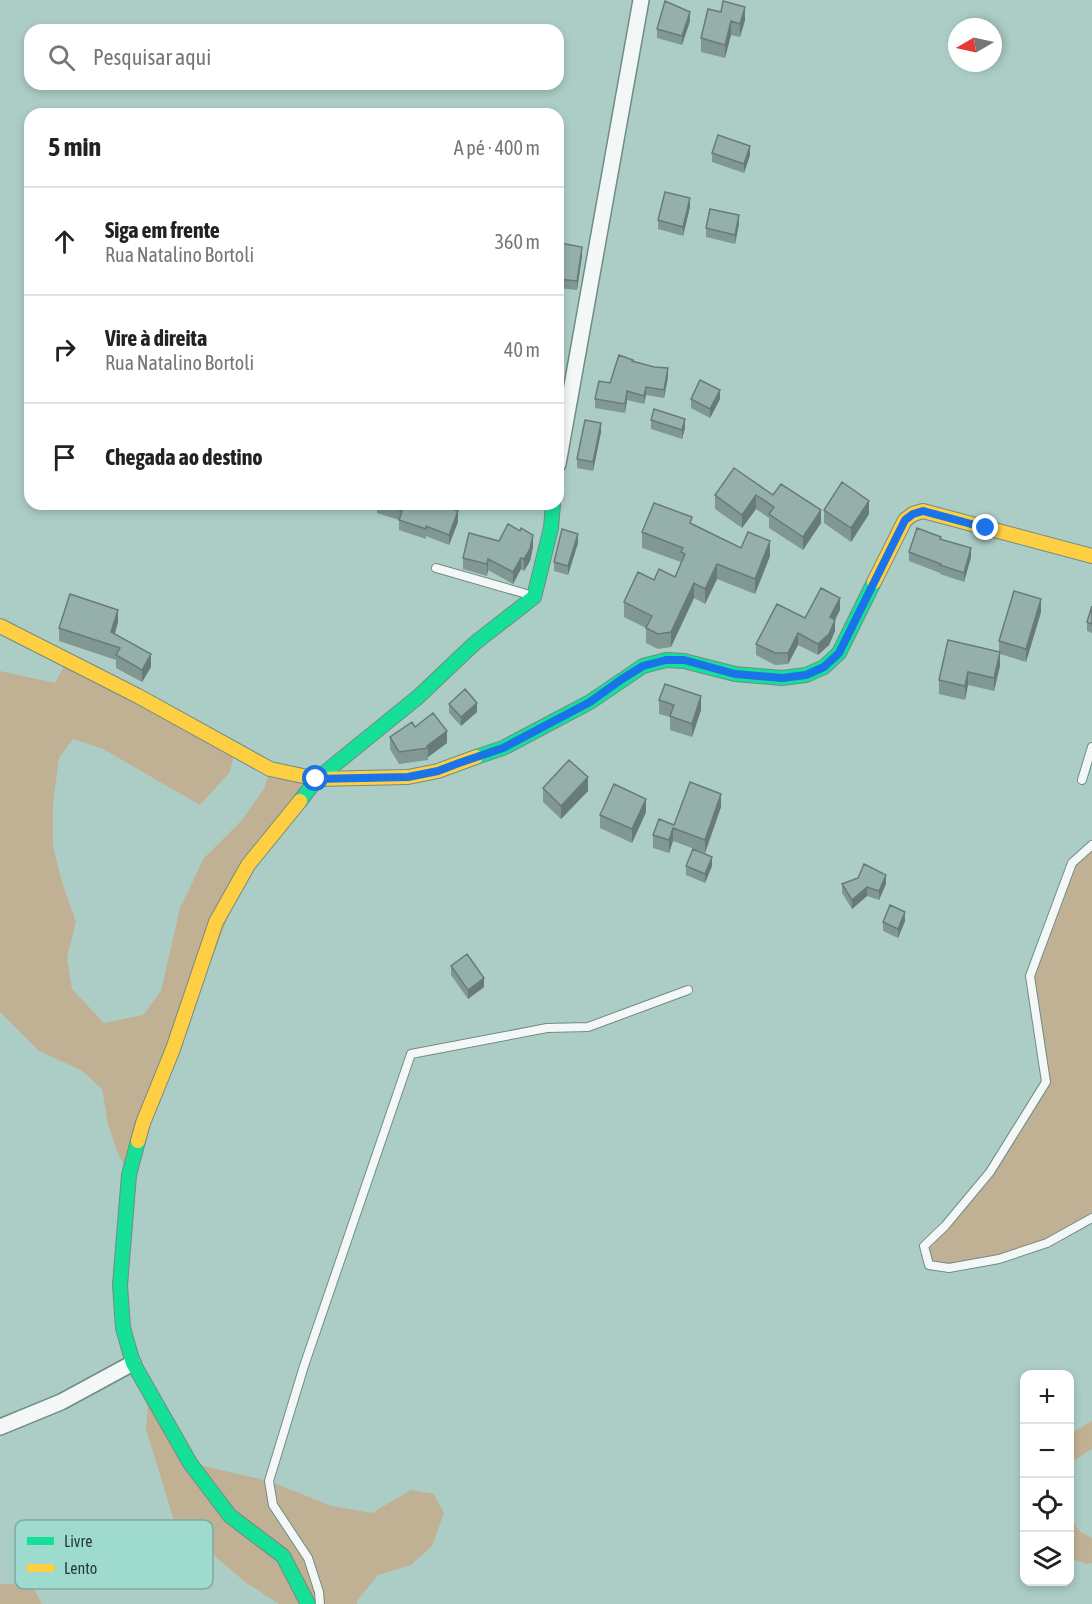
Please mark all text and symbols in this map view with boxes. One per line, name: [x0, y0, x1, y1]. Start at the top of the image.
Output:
north arrow: [948, 18, 1002, 72]
search box: [24, 24, 564, 90]
icon: search: [45, 41, 78, 74]
text: Pesquisar aqui: [93, 44, 211, 70]
text: 5 min: [48, 132, 101, 162]
text: A pé · 400 m: [454, 136, 540, 159]
text: Siga em frente: [105, 217, 220, 243]
icon: ahead: [48, 225, 81, 258]
text: 360 m: [495, 230, 540, 253]
text: Rua Natalino Bortoli: [105, 243, 254, 266]
text: Vire à direita: [105, 325, 207, 351]
icon: right: [48, 333, 81, 366]
text: 40 m: [504, 338, 540, 361]
text: Rua Natalino Bortoli: [105, 351, 254, 374]
icon: arrive: [48, 441, 81, 474]
text: Chegada ao destino: [105, 444, 263, 470]
route end: [972, 514, 998, 540]
route start: [302, 765, 328, 791]
map controls: [1020, 1370, 1074, 1586]
button: +: [1020, 1370, 1074, 1424]
button: −: [1020, 1424, 1074, 1478]
button: locate: [1020, 1478, 1074, 1532]
legend: [15, 1520, 213, 1589]
text: Livre: [64, 1532, 92, 1550]
button: layers: [1020, 1532, 1074, 1586]
text: Lento: [64, 1559, 97, 1577]

